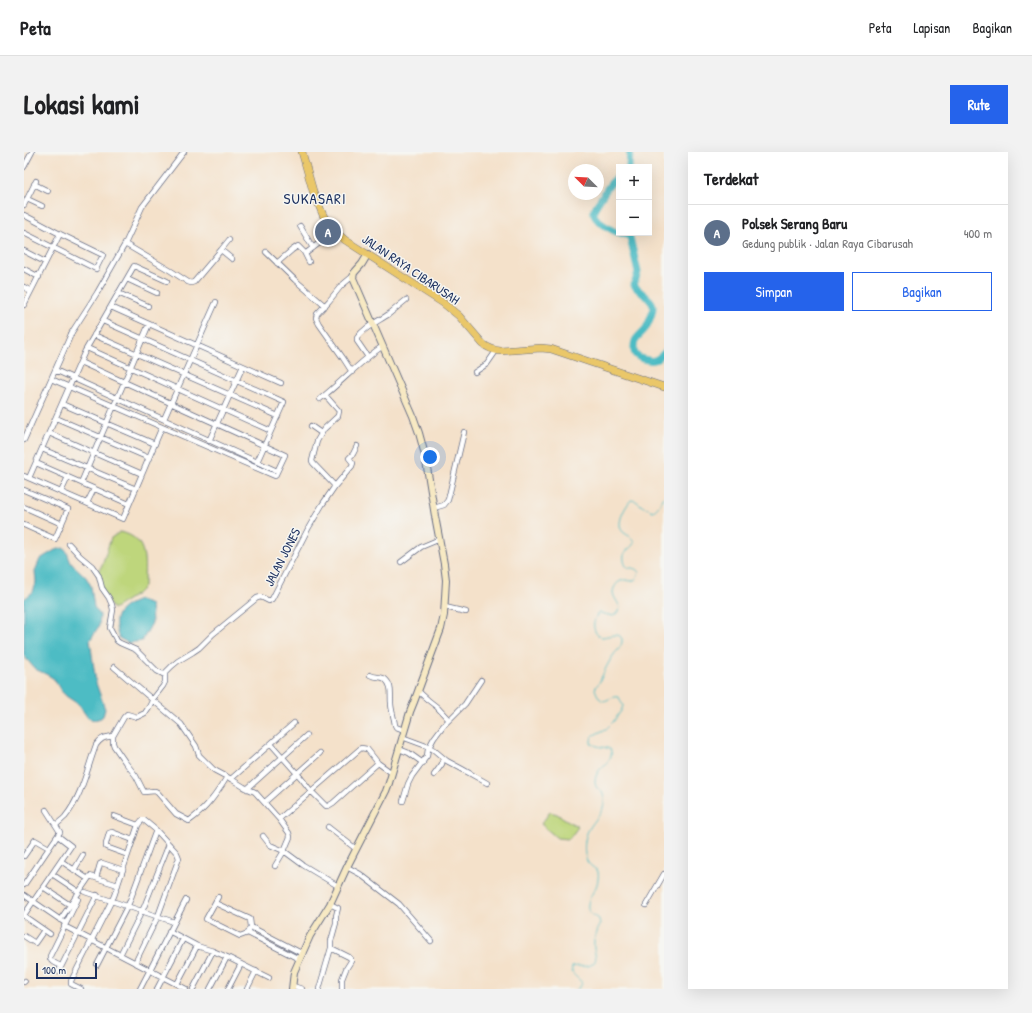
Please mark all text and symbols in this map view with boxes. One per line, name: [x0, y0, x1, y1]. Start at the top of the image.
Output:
text: Peta: [20, 15, 51, 41]
text: Peta: [869, 18, 891, 37]
text: Lapisan: [913, 18, 950, 37]
text: Bagikan: [972, 18, 1012, 37]
text: Lokasi kami: [24, 85, 140, 123]
button: Rute: [950, 85, 1008, 124]
north arrow: [568, 164, 604, 200]
map controls: [616, 164, 652, 236]
button: +: [616, 164, 652, 200]
text: Terdekat: [704, 167, 758, 190]
district label: SUKASARI: [284, 188, 346, 209]
button: −: [616, 200, 652, 236]
text: Polsek Serang Baru: [742, 213, 847, 234]
pin: A: [315, 217, 341, 247]
text: A: [714, 224, 720, 242]
text: 400 m: [964, 224, 992, 242]
street label: JALAN RAYA CIBARUSAH: [359, 230, 463, 308]
text: Gedung publik · Jalan Raya Cibarusah: [742, 234, 913, 252]
button: Simpan: [704, 272, 844, 311]
button: Bagikan: [852, 272, 992, 311]
your location: [420, 447, 440, 467]
street label: JALAN JONES: [260, 525, 304, 589]
scale bar: [36, 961, 97, 980]
text: 100 m: [42, 963, 66, 977]

